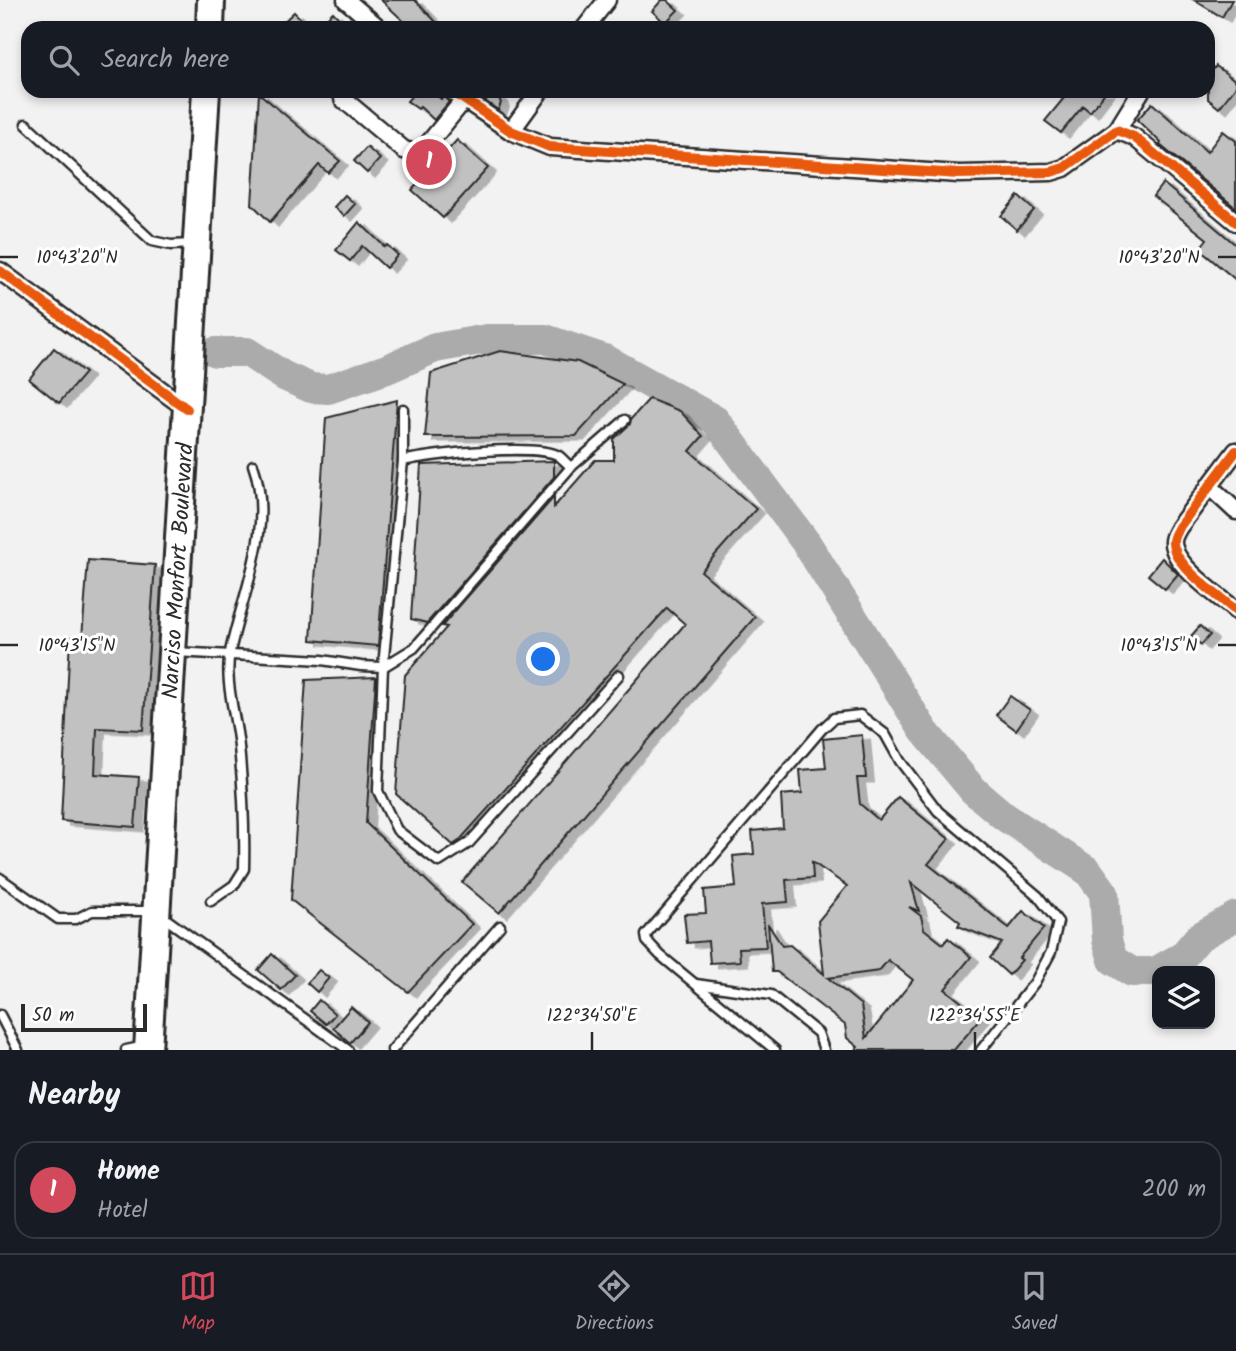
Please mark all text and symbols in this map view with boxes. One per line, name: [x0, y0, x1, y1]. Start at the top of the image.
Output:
search box: [21, 21, 1215, 98]
text: Search here: [101, 39, 229, 81]
icon: search: [45, 41, 83, 79]
pin: 1: [406, 136, 452, 188]
text: 10°43'20"N: [36, 244, 118, 273]
text: 10°43'20"N: [1118, 244, 1200, 273]
street label: Narciso Monfort Boulevard: [153, 441, 205, 700]
text: 10°43'15"N: [38, 632, 116, 661]
text: 10°43'15"N: [1120, 632, 1198, 661]
your location: [526, 642, 560, 676]
map controls: [1152, 966, 1215, 1029]
button: layers: [1152, 966, 1215, 1029]
scale bar: [21, 1001, 147, 1033]
text: 50 m: [32, 1001, 74, 1031]
text: 122°34'50"E: [547, 1002, 638, 1031]
text: 122°34'55"E: [929, 1002, 1021, 1031]
text: Nearby: [28, 1072, 120, 1120]
text: Home: [97, 1151, 160, 1193]
text: 1: [50, 1172, 56, 1208]
text: 200 m: [1142, 1172, 1206, 1208]
text: Hotel: [97, 1193, 148, 1229]
tab: Map: [179, 1267, 217, 1339]
tab: Directions: [575, 1267, 654, 1339]
tab: Saved: [1012, 1267, 1057, 1339]

